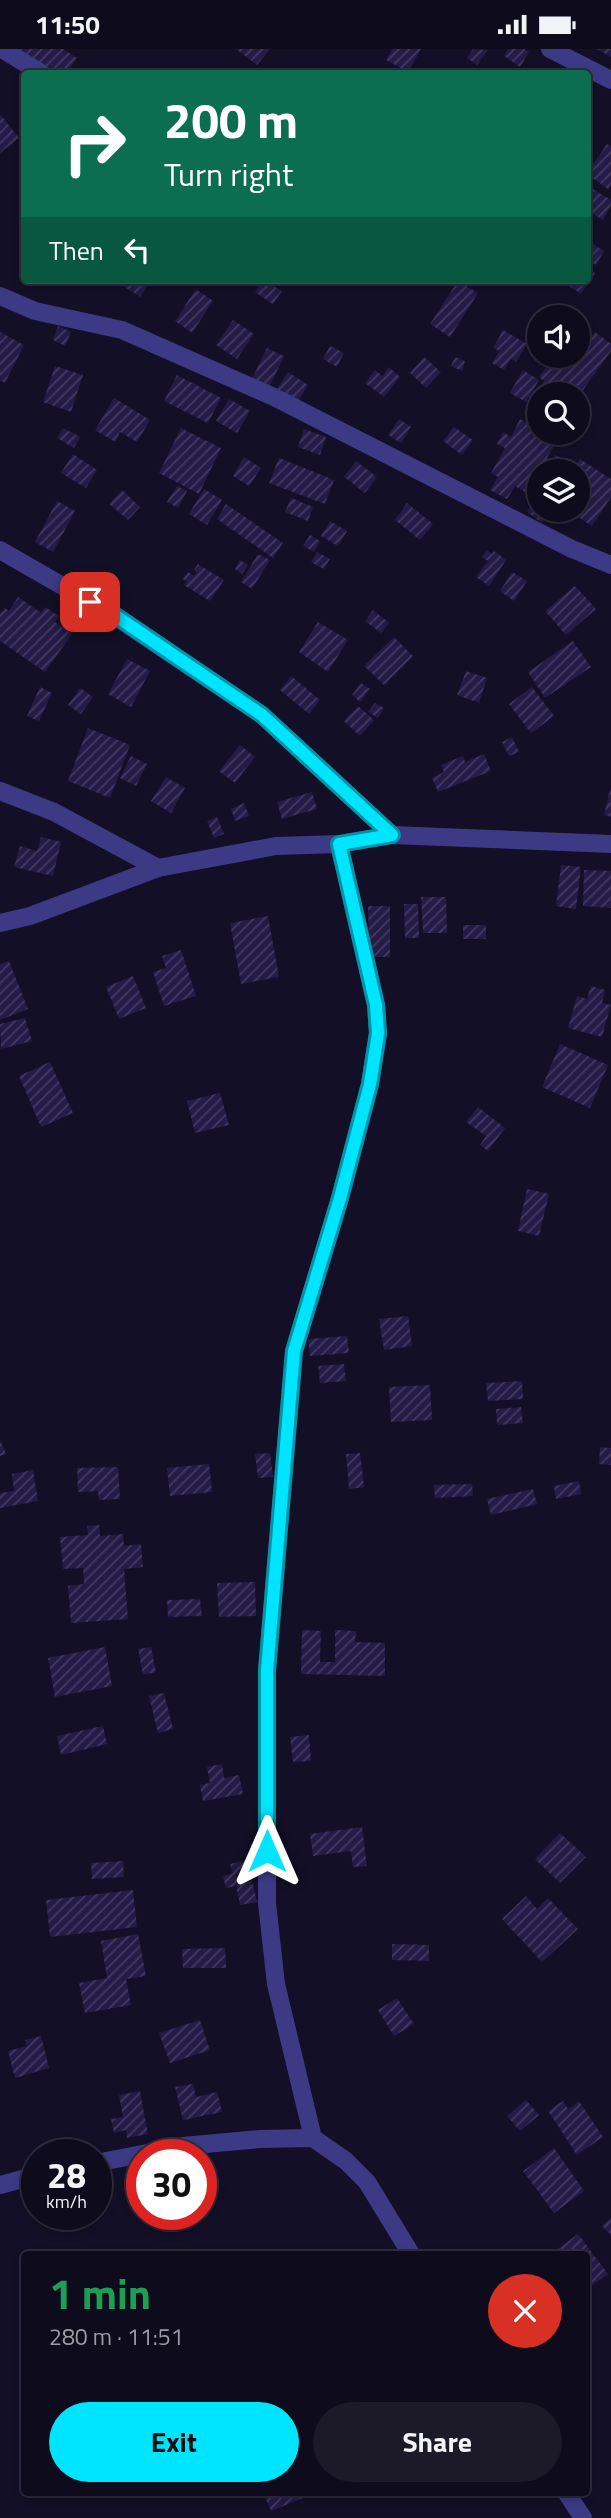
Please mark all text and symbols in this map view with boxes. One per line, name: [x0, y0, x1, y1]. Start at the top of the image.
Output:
text: 11:50: [35, 5, 100, 44]
text: 200 m: [164, 82, 298, 157]
icon: right: [49, 98, 140, 189]
text: Turn right: [164, 150, 293, 198]
text: Then: [49, 231, 104, 270]
icon: left: [118, 231, 156, 269]
map controls: [527, 305, 590, 522]
button: sound: [527, 305, 590, 368]
button: search: [527, 382, 590, 445]
button: layers: [527, 459, 590, 522]
pin: [60, 572, 120, 632]
icon: arrive: [71, 583, 109, 621]
position arrow: [230, 1814, 304, 1888]
speed limit sign: 30: [126, 2139, 217, 2230]
text: 28: [47, 2148, 86, 2202]
text: km/h: [46, 2188, 87, 2215]
text: 1 min: [49, 2261, 151, 2325]
button: close: [488, 2274, 562, 2348]
text: 280 m · 11:51: [49, 2319, 184, 2354]
button: Exit: [49, 2402, 299, 2482]
button: Share: [313, 2402, 562, 2482]

